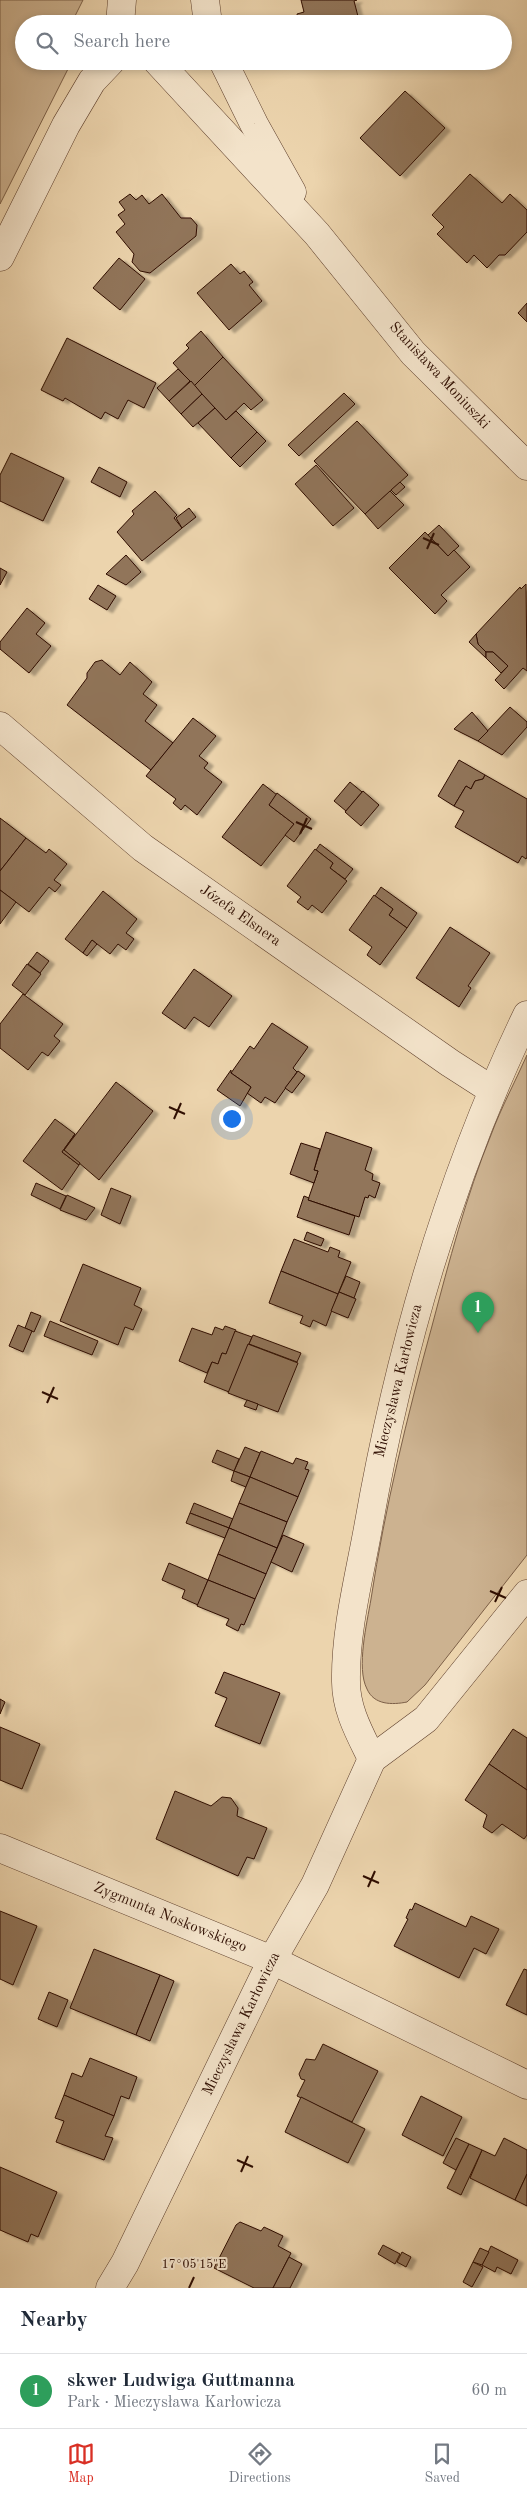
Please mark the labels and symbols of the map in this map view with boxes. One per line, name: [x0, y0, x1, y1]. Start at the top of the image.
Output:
street label: Stanisława Moniuszki: [386, 320, 492, 432]
street label: Józefa Elsnera: [197, 883, 284, 950]
your location: [219, 1106, 245, 1132]
pin: 1: [462, 1292, 494, 1333]
street label: Mieczysława Karłowicza: [373, 1302, 425, 1459]
street label: Zygmunta Noskowskiego: [91, 1880, 249, 1956]
street label: Mieczysława Karłowicza: [201, 1949, 284, 2098]
text: 17°05'15"E: [162, 2258, 226, 2271]

